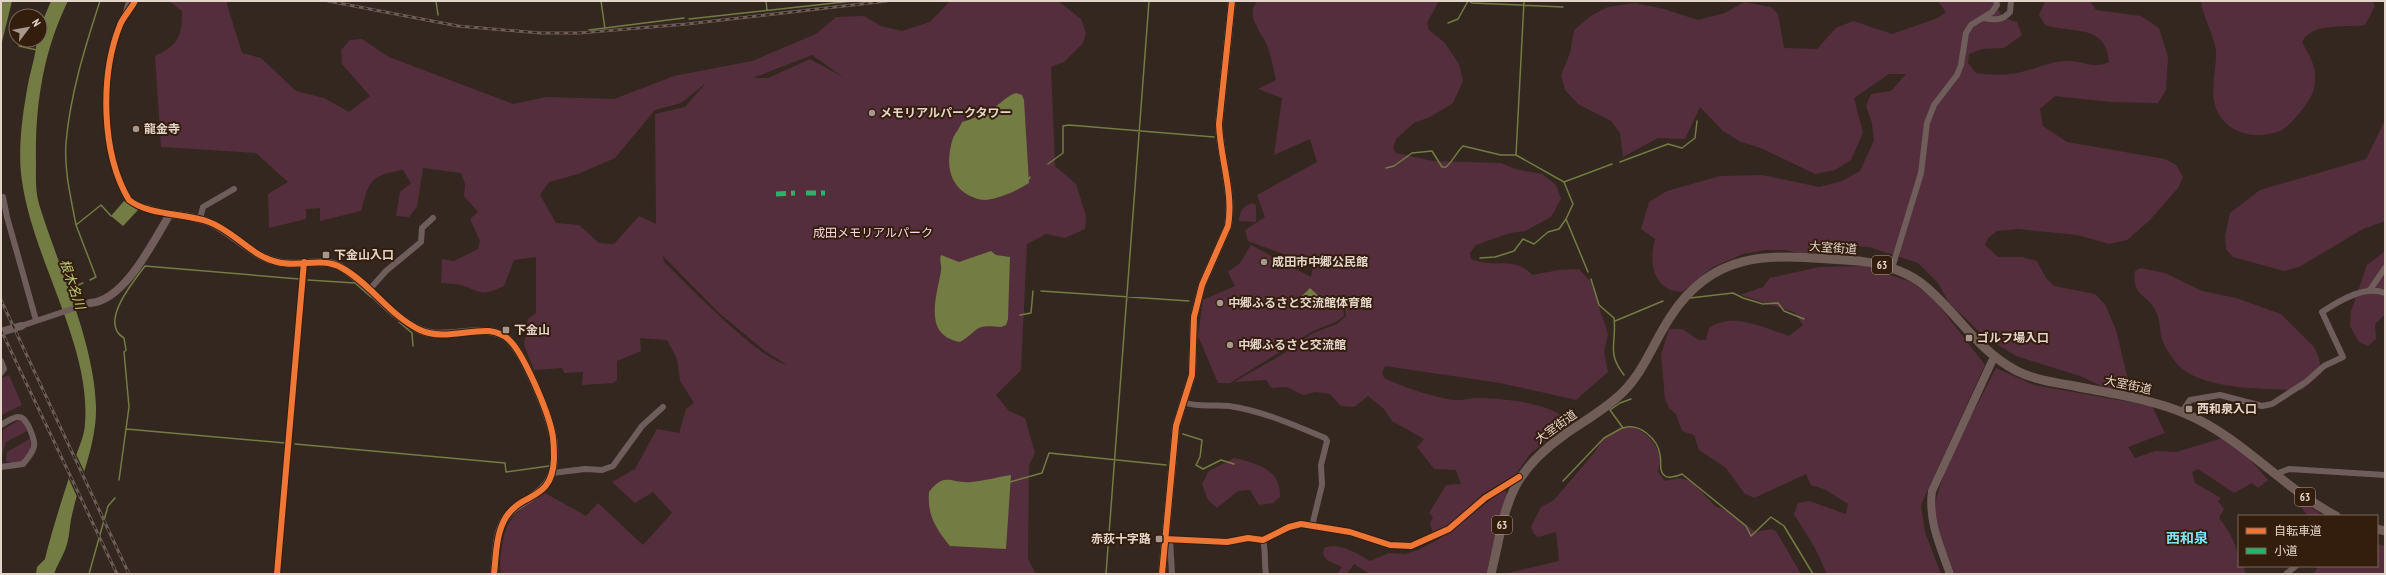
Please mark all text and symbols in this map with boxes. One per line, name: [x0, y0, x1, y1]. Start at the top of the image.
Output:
north arrow: [8, 8, 48, 48]
text: N: [29, 16, 44, 29]
place label: メモリアルパークタワー: [880, 105, 1011, 120]
marker: メモリアルパークタワー: [867, 108, 877, 118]
place label: 龍金寺: [144, 121, 180, 136]
marker: 龍金寺: [131, 124, 141, 134]
park label: 成田メモリアルパーク: [813, 225, 933, 240]
street label: 大室街道: [1809, 238, 1858, 257]
place label: 下金山入口: [334, 247, 394, 262]
marker: 下金山入口: [321, 250, 331, 260]
place label: 成田市中郷公民館: [1272, 254, 1368, 269]
road number: 63: [1872, 256, 1892, 274]
water label: 根木名川: [56, 257, 90, 313]
marker: 成田市中郷公民館: [1259, 257, 1269, 267]
place label: 中郷ふるさと交流館体育館: [1228, 295, 1372, 310]
marker: 中郷ふるさと交流館体育館: [1215, 298, 1225, 308]
place label: 下金山: [514, 322, 550, 337]
marker: 下金山: [501, 325, 511, 335]
place label: ゴルフ場入口: [1977, 330, 2049, 345]
marker: ゴルフ場入口: [1964, 333, 1974, 343]
place label: 中郷ふるさと交流館: [1238, 337, 1346, 352]
marker: 中郷ふるさと交流館: [1225, 340, 1235, 350]
street label: 大室街道: [2103, 372, 2153, 397]
place label: 西和泉入口: [2197, 401, 2257, 416]
marker: 西和泉入口: [2184, 404, 2194, 414]
street label: 大室街道: [1532, 406, 1580, 447]
road number: 63: [2295, 488, 2315, 506]
legend: [2238, 515, 2378, 567]
road number: 63: [1492, 516, 1512, 534]
text: 自転車道: [2274, 523, 2322, 538]
district label: 西和泉: [2166, 529, 2208, 547]
place label: 赤荻十字路: [1091, 531, 1151, 546]
marker: 赤荻十字路: [1154, 534, 1164, 544]
text: 小道: [2274, 543, 2298, 558]

